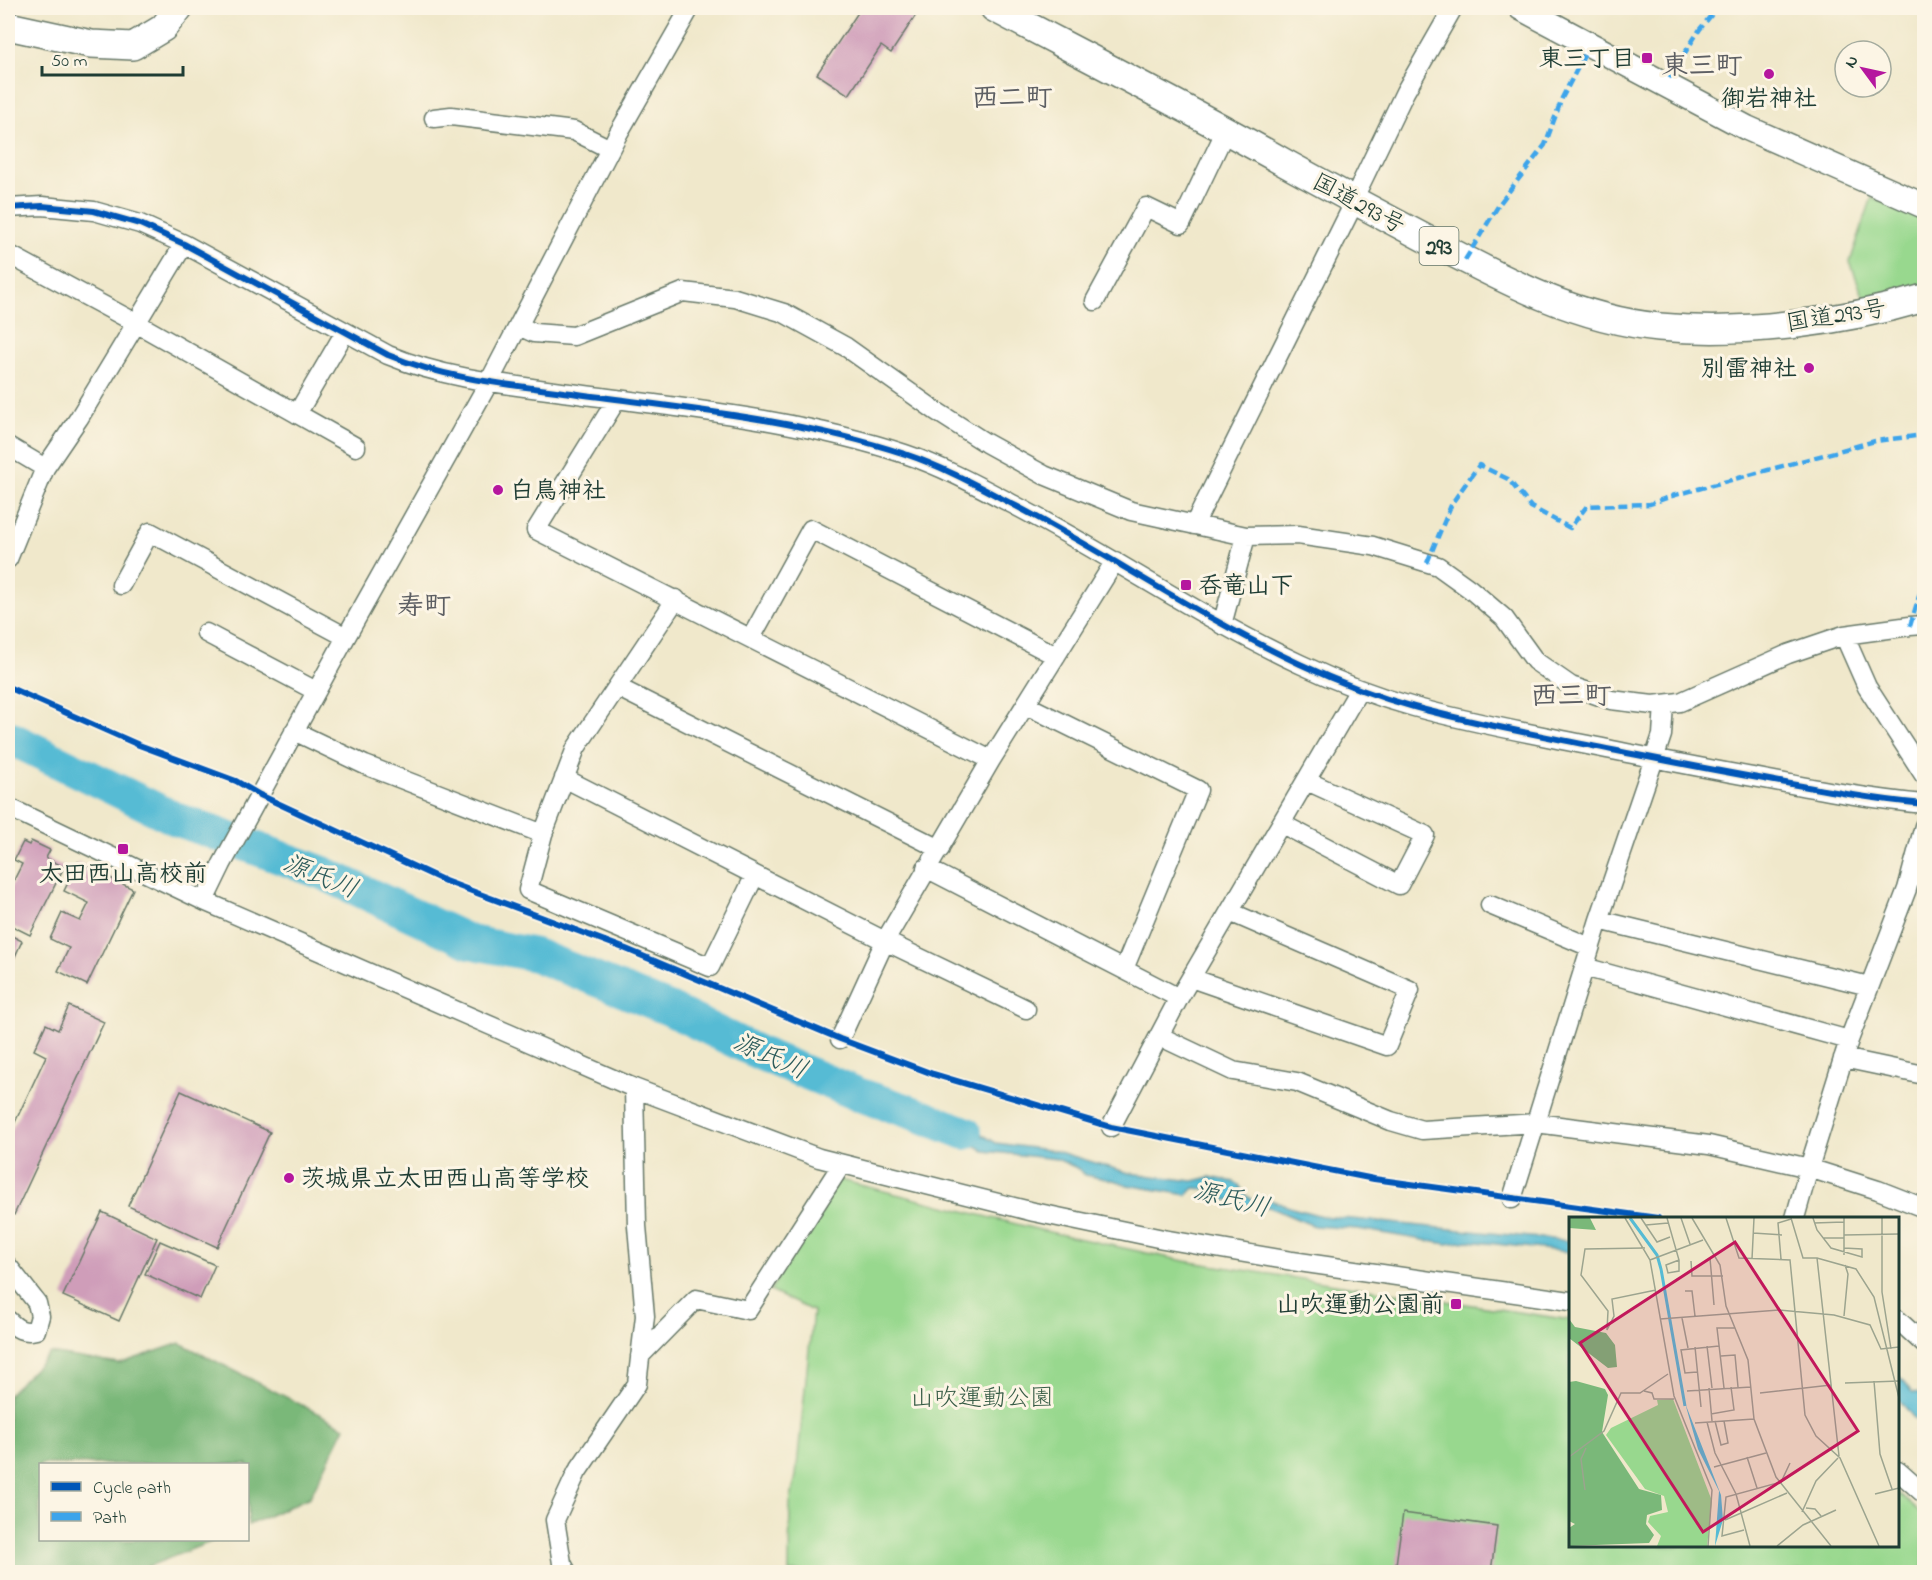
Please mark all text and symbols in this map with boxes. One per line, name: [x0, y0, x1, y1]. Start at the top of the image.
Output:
scale bar: [42, 39, 183, 77]
north arrow: [1833, 39, 1893, 99]
place label: 東三丁目: [1539, 43, 1635, 78]
district label: 東三町: [1662, 48, 1743, 87]
text: 50 m: [51, 49, 88, 75]
marker: 東三丁目: [1640, 51, 1654, 65]
text: N: [1839, 51, 1865, 73]
marker: 御岩神社: [1762, 67, 1776, 81]
district label: 西二町: [972, 80, 1053, 119]
place label: 御岩神社: [1721, 83, 1817, 118]
street label: 国道293号: [1305, 166, 1411, 244]
road number: 293: [1420, 227, 1458, 265]
street label: 国道293号: [1784, 292, 1889, 343]
place label: 別雷神社: [1701, 353, 1797, 388]
marker: 別雷神社: [1802, 361, 1816, 375]
place label: 白鳥神社: [510, 475, 606, 510]
marker: 白鳥神社: [491, 483, 505, 497]
place label: 呑竜山下: [1198, 570, 1294, 605]
marker: 呑竜山下: [1179, 578, 1193, 592]
district label: 寿町: [397, 588, 451, 627]
district label: 西三町: [1531, 678, 1612, 717]
marker: 太田西山高校前: [116, 842, 130, 856]
water label: 源氏川: [277, 846, 363, 910]
place label: 太田西山高校前: [39, 858, 207, 893]
water label: 源氏川: [726, 1025, 813, 1091]
place label: 茨城県立太田西山高等学校: [301, 1163, 589, 1198]
marker: 茨城県立太田西山高等学校: [282, 1171, 296, 1185]
water label: 源氏川: [1189, 1173, 1274, 1229]
inset map: [1569, 1217, 1899, 1547]
place label: 山吹運動公園前: [1276, 1289, 1444, 1324]
marker: 山吹運動公園前: [1449, 1297, 1463, 1311]
park label: 山吹運動公園: [910, 1382, 1054, 1417]
legend: [39, 1463, 249, 1541]
text: Cycle path: [93, 1476, 171, 1502]
text: Path: [93, 1506, 127, 1532]

